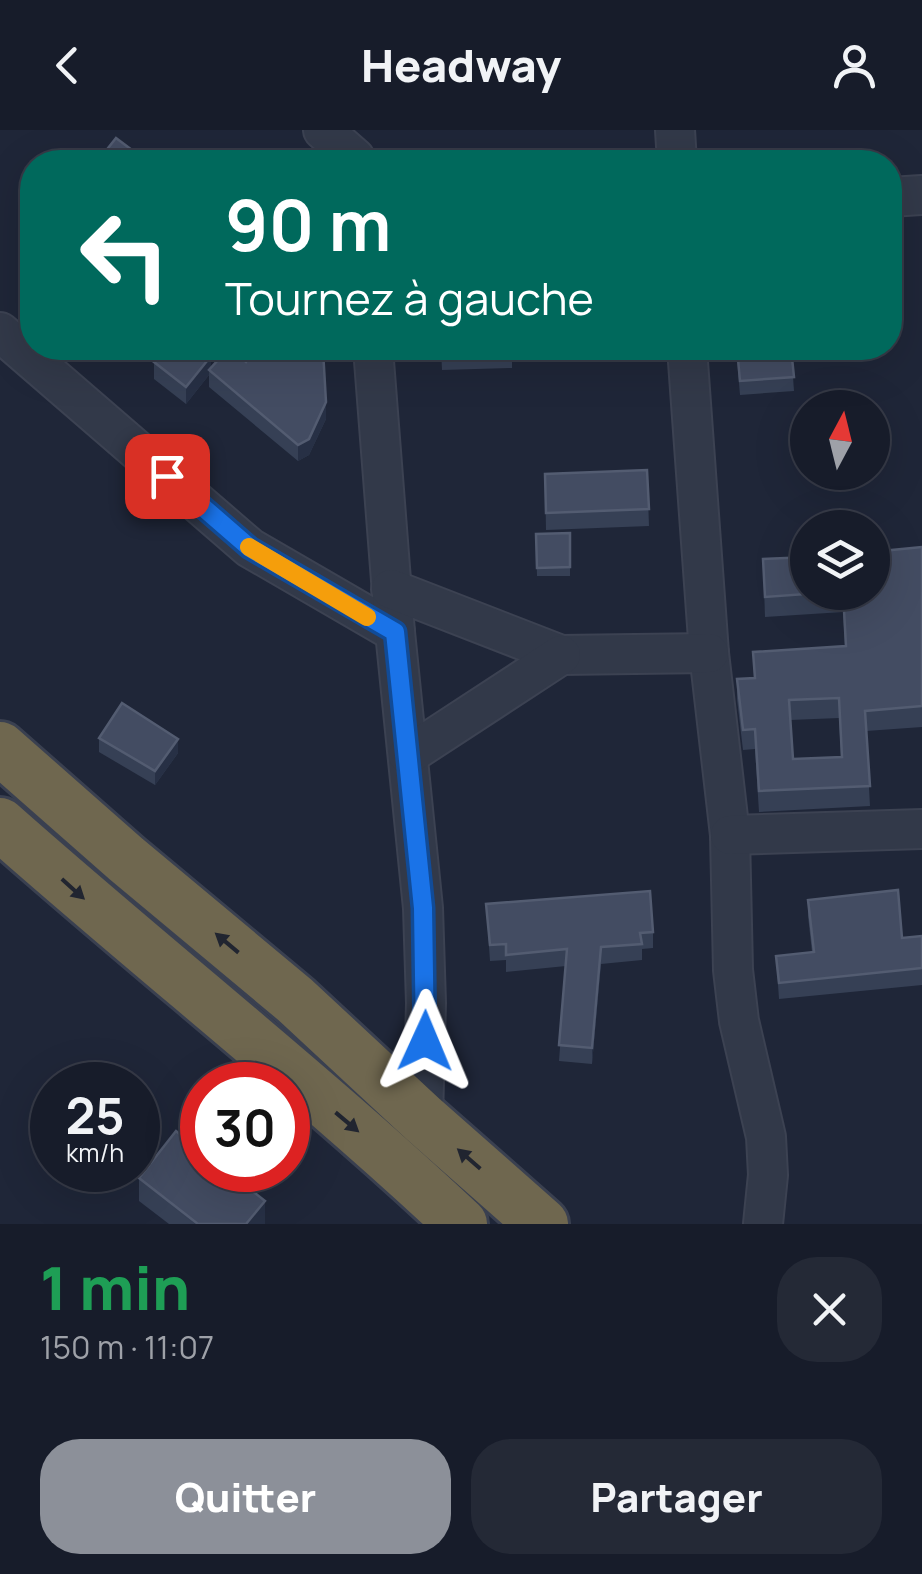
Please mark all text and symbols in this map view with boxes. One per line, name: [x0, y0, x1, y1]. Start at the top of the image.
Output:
text: Headway: [361, 34, 561, 96]
icon: back: [40, 38, 95, 93]
icon: person: [827, 38, 882, 93]
text: 90 m: [225, 176, 392, 272]
icon: left: [60, 190, 190, 320]
text: Tournez à gauche: [225, 267, 594, 329]
north arrow: [790, 390, 890, 490]
map controls: [790, 390, 890, 610]
pin: [125, 434, 210, 519]
icon: arrive: [140, 449, 195, 504]
button: layers: [790, 510, 890, 610]
one-way arrow: [61, 877, 85, 900]
one-way arrow: [214, 933, 239, 954]
position arrow: [373, 989, 477, 1093]
speed limit sign: 30: [180, 1062, 310, 1192]
text: 25: [65, 1081, 125, 1149]
one-way arrow: [335, 1111, 360, 1132]
text: km/h: [66, 1135, 124, 1170]
one-way arrow: [457, 1149, 482, 1171]
text: 1 min: [40, 1246, 190, 1328]
button: close: [777, 1257, 882, 1362]
text: 150 m · 11:07: [40, 1325, 214, 1369]
button: Quitter: [40, 1439, 451, 1554]
button: Partager: [471, 1439, 882, 1554]

